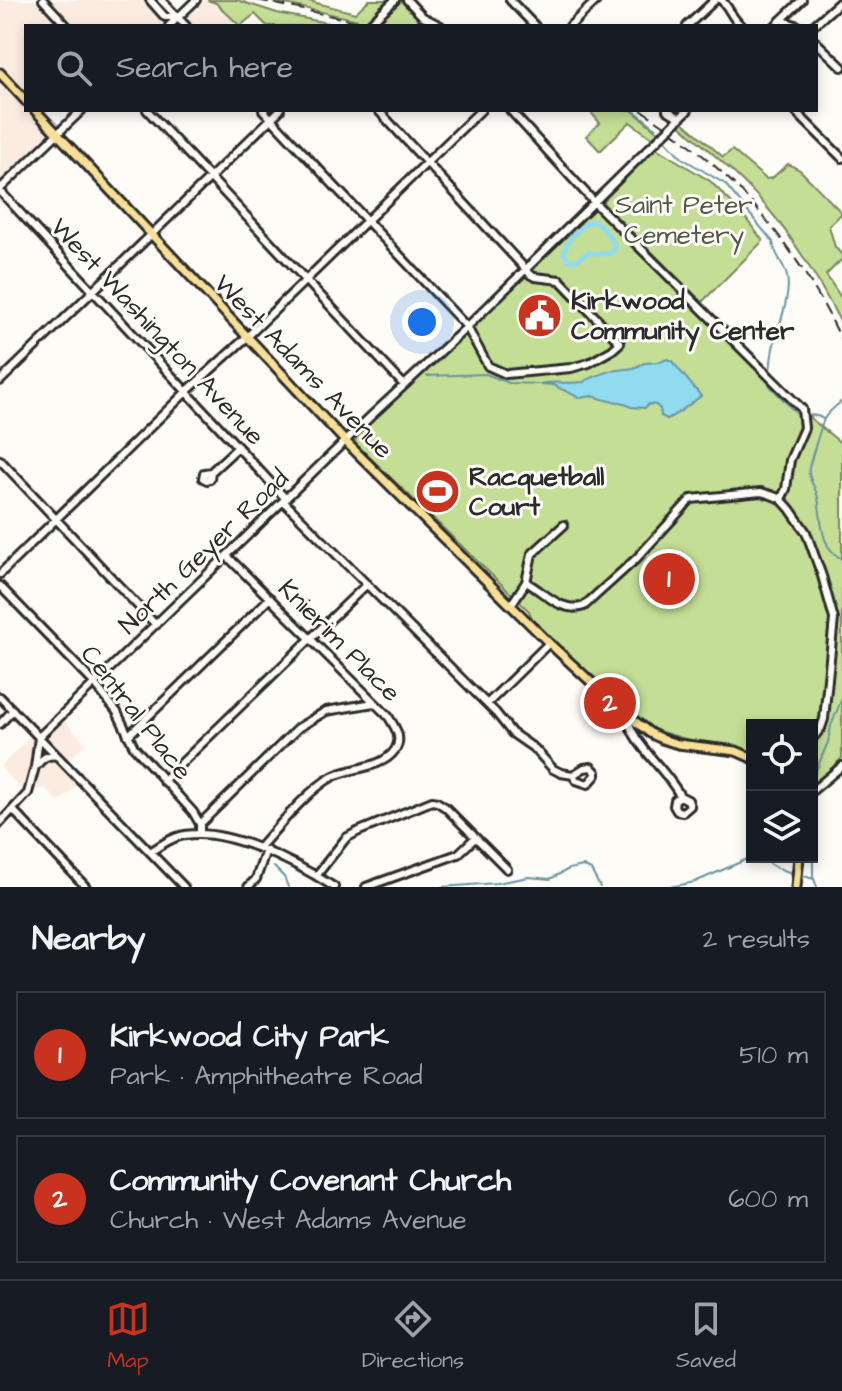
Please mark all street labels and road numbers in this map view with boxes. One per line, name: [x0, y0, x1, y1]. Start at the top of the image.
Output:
street label: West Washington Avenue: [41, 210, 273, 455]
street label: West Adams Avenue: [206, 266, 401, 467]
street label: North Geyer Road: [111, 461, 298, 644]
street label: Knierim Place: [270, 571, 409, 710]
street label: Central Place: [72, 638, 200, 788]

